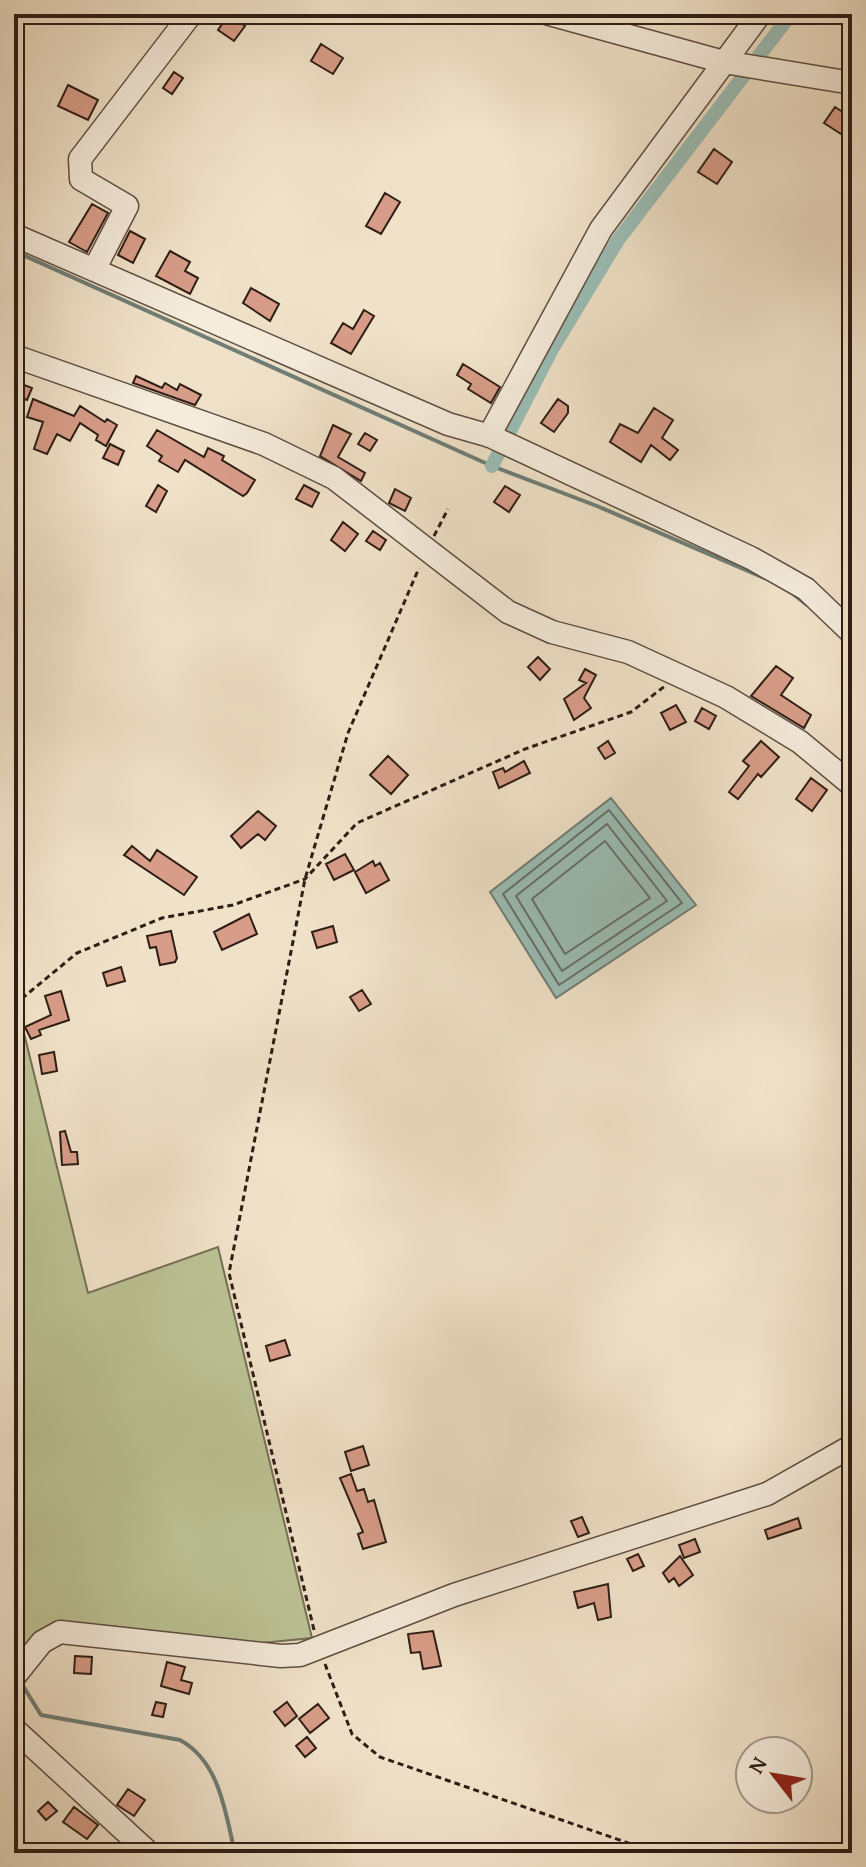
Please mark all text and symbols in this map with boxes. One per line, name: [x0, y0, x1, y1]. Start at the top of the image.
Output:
north arrow: [734, 1735, 814, 1815]
text: N: [739, 1750, 775, 1779]

